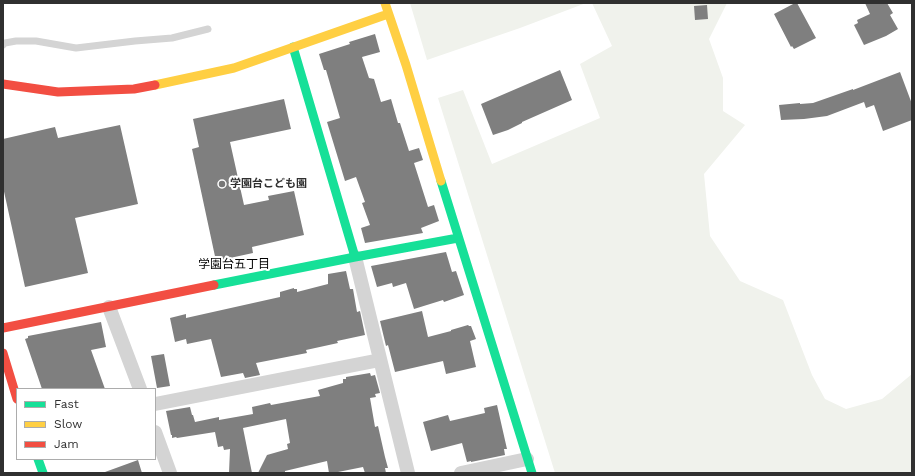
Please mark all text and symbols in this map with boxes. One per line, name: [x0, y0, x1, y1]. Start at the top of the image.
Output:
place label: 学園台こども園: [230, 177, 307, 191]
marker: 学園台こども園: [217, 179, 227, 189]
district label: 学園台五丁目: [198, 257, 270, 271]
legend: [16, 388, 156, 460]
text: Fast: [54, 397, 79, 411]
text: Slow: [54, 417, 82, 431]
text: Jam: [54, 437, 79, 451]

